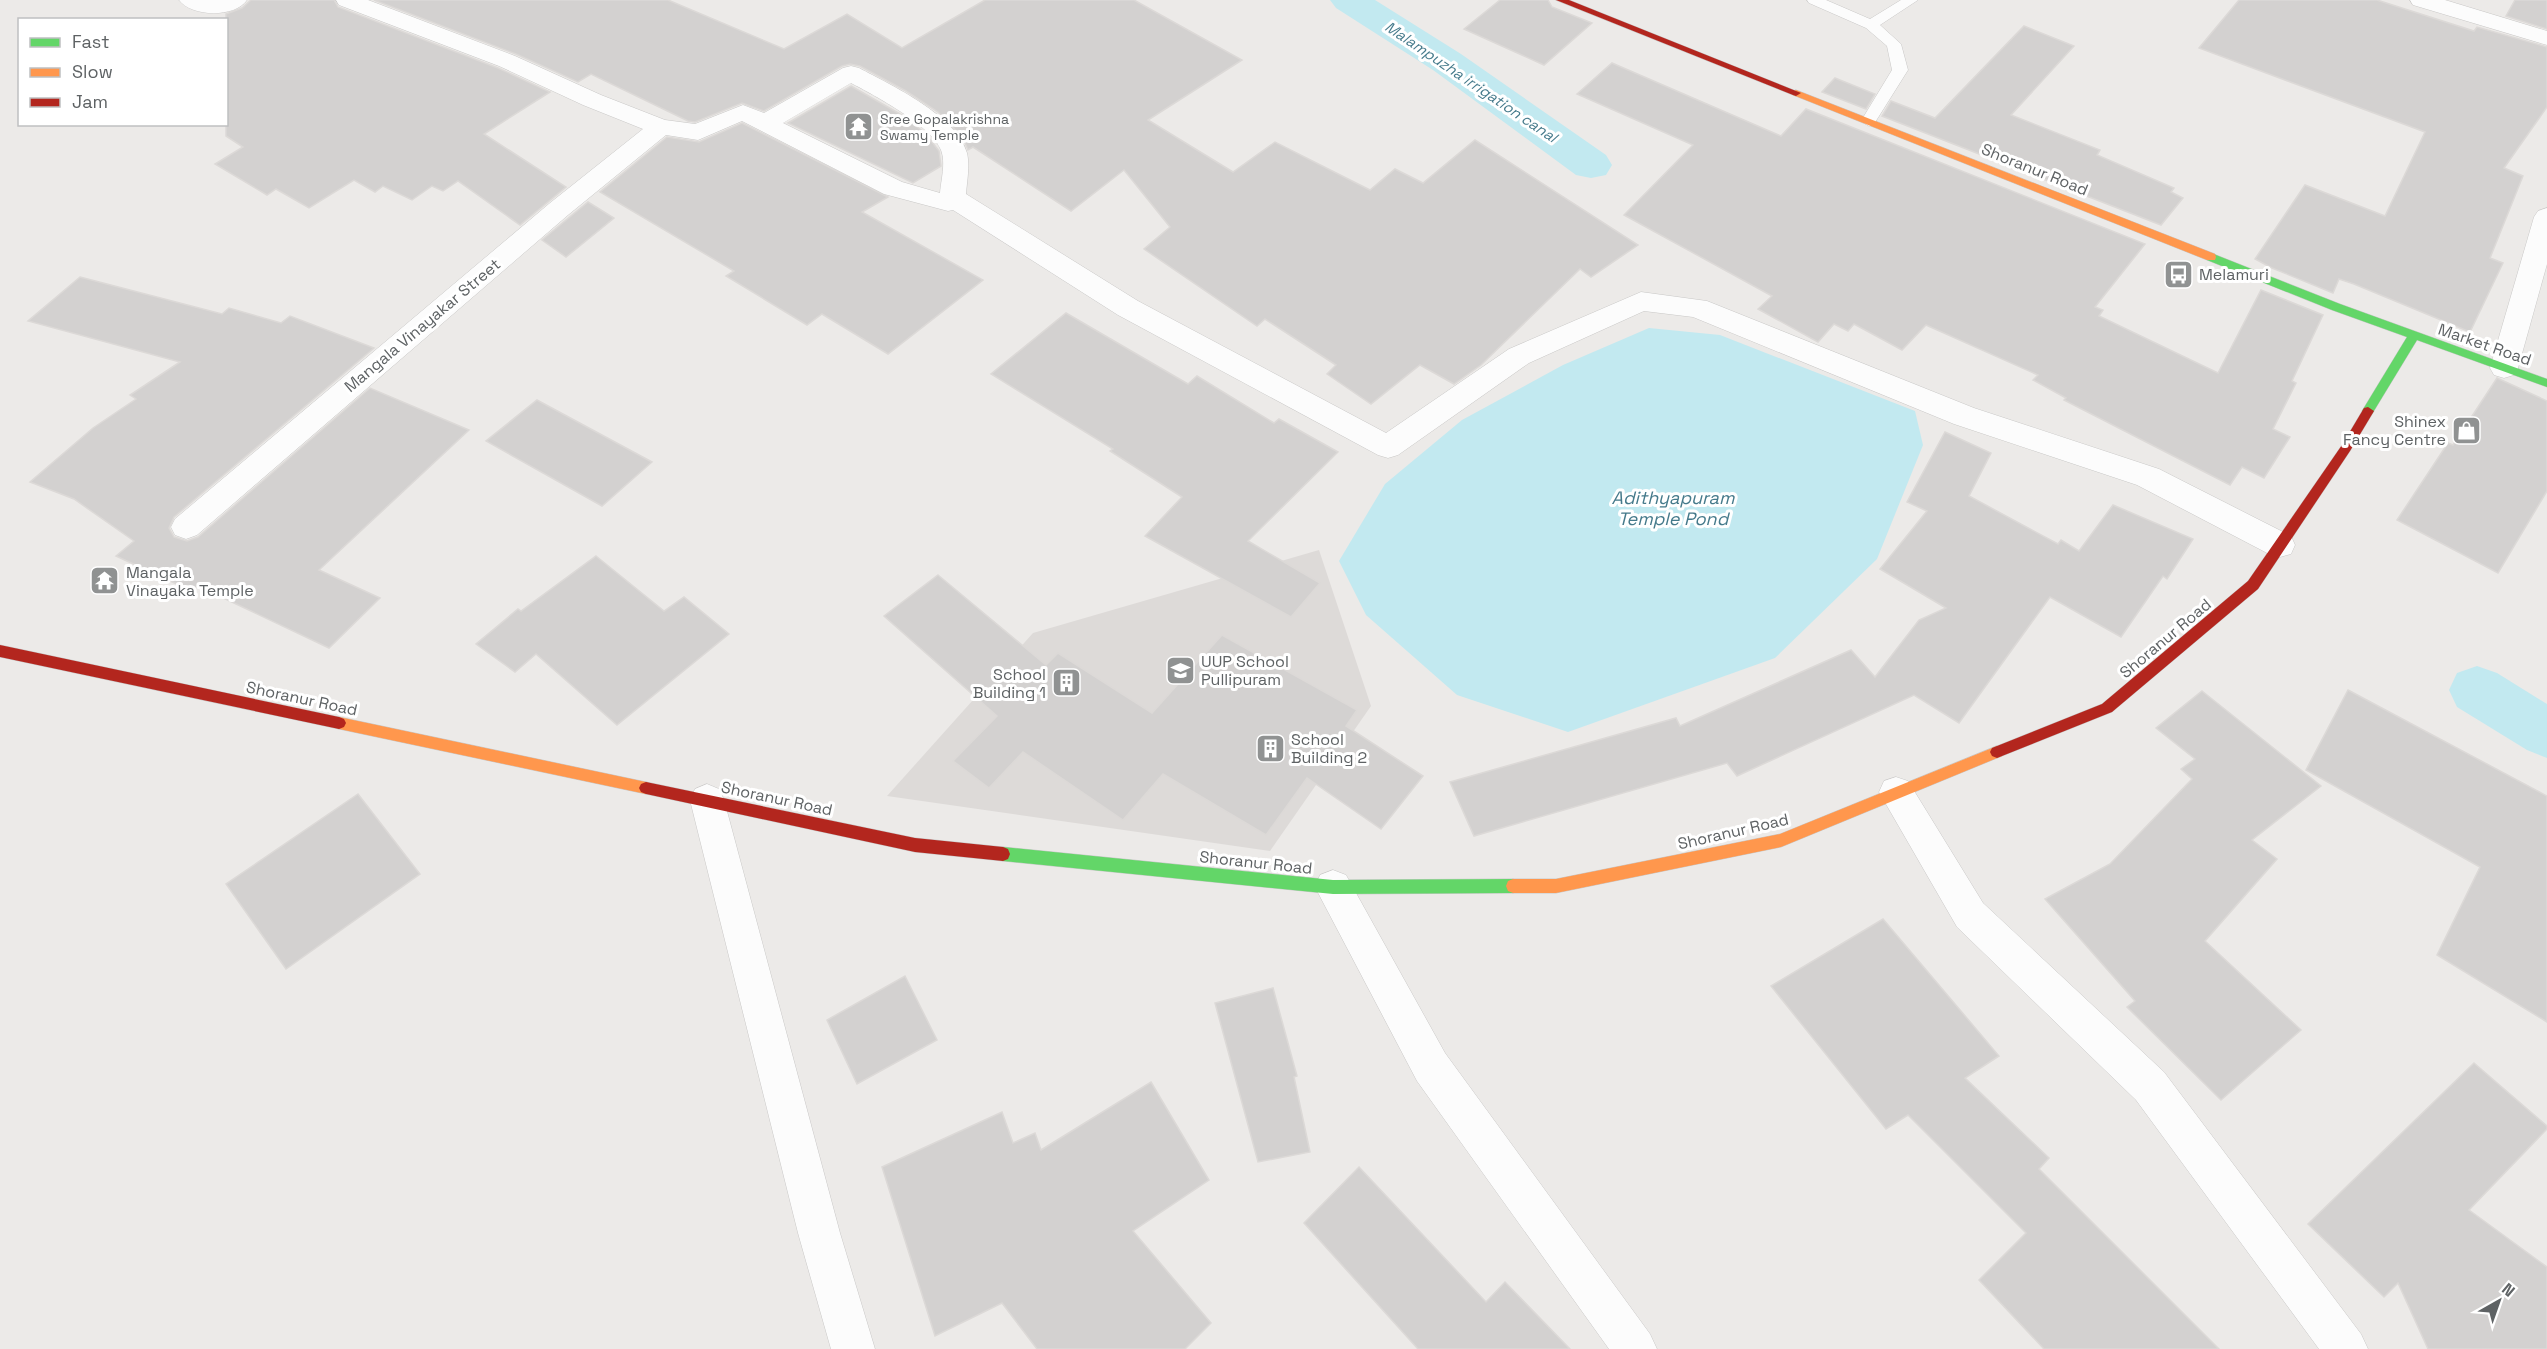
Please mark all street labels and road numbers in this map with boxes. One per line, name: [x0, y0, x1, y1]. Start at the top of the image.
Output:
street label: Shoranur Road: [1978, 138, 2091, 200]
street label: Mangala Vinayakar Street: [340, 254, 505, 397]
street label: Market Road: [2435, 319, 2534, 370]
street label: Shoranur Road: [2115, 594, 2215, 683]
street label: Shoranur Road: [244, 676, 360, 721]
street label: Shoranur Road: [719, 776, 835, 821]
street label: Shoranur Road: [1676, 809, 1791, 854]
street label: Shoranur Road: [1198, 846, 1313, 879]

